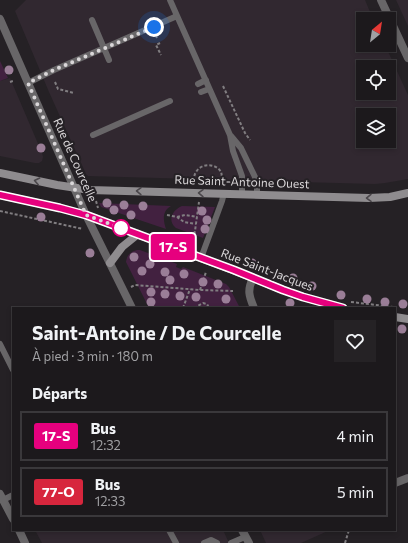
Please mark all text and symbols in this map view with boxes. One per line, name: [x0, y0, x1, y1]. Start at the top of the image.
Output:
north arrow: [356, 12, 396, 52]
map controls: [356, 12, 396, 148]
your location: [144, 17, 164, 37]
button: locate: [356, 60, 396, 100]
button: layers: [356, 108, 396, 148]
street label: Rue de Courcelle: [51, 116, 101, 204]
street label: Rue Saint-Antoine Ouest: [174, 172, 310, 190]
one-way arrow: [34, 178, 40, 186]
one-way arrow: [136, 187, 142, 195]
one-way arrow: [198, 189, 204, 197]
one-way arrow: [366, 194, 372, 202]
unlabelled marker: [112, 219, 130, 237]
line badge: 17-S: [145, 234, 201, 260]
text: 17-S: [159, 238, 187, 255]
street label: Rue Saint-Jacques: [219, 245, 316, 294]
button: heart: [334, 320, 376, 362]
text: Saint-Antoine / De Courcelle: [32, 321, 281, 344]
text: À pied · 3 min · 180 m: [32, 348, 153, 364]
text: Départs: [32, 384, 87, 402]
text: Bus: [90, 419, 116, 437]
text: 17-S: [42, 427, 70, 444]
text: 4 min: [337, 427, 374, 445]
text: 12:32: [90, 437, 121, 453]
text: Bus: [95, 475, 120, 493]
text: 77-O: [42, 483, 75, 500]
text: 5 min: [337, 483, 374, 501]
text: 12:33: [95, 493, 125, 509]

